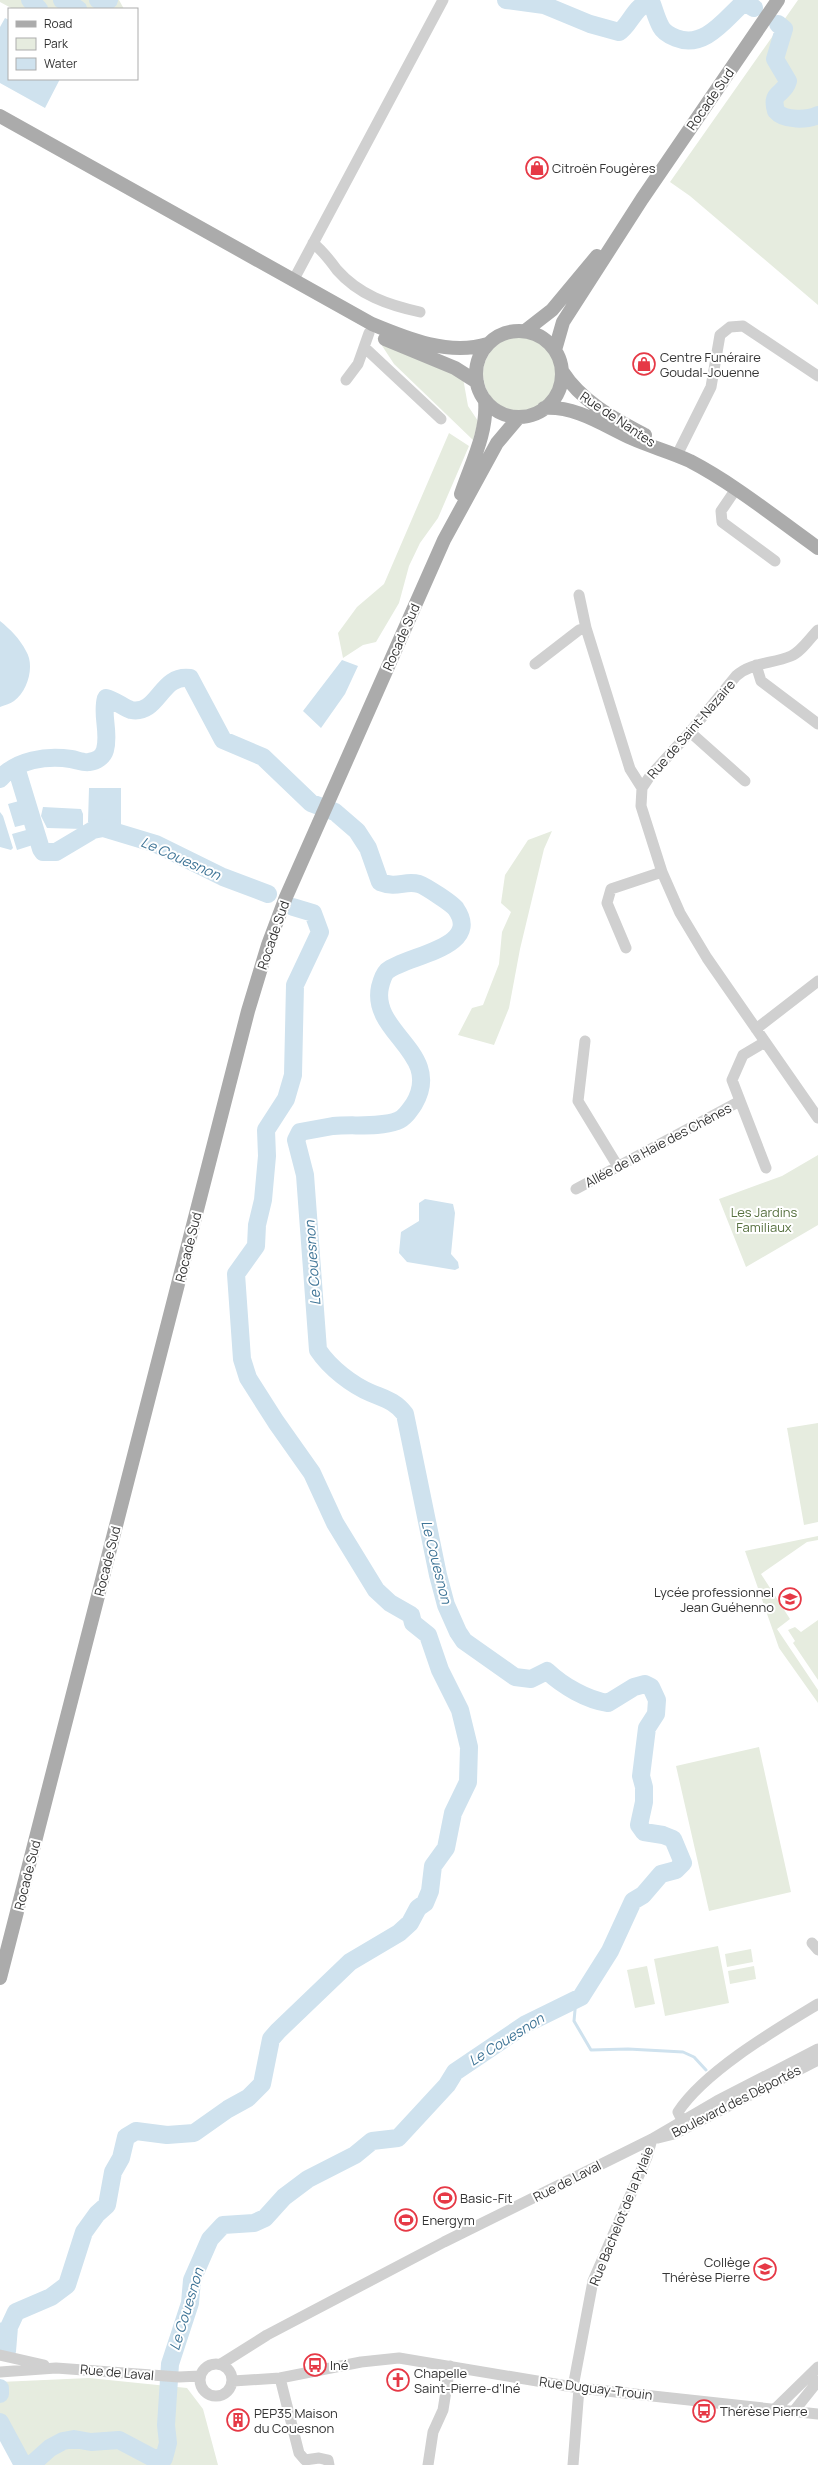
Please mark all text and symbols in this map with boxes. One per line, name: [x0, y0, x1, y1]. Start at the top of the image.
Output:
legend: [8, 8, 138, 80]
text: Road: [44, 15, 72, 32]
text: Park: [44, 35, 69, 52]
text: Water: [44, 55, 78, 72]
street label: Rocade Sud: [682, 65, 738, 133]
shop icon: Citroën Fougères: [524, 155, 550, 181]
place label: Citroën Fougères: [552, 159, 656, 177]
place label: Centre Funéraire Goudal-Jouenne: [660, 348, 761, 381]
shop icon: Centre Funéraire Goudal-Jouenne: [631, 351, 657, 377]
street label: Rue de Nantes: [577, 387, 659, 451]
street label: Rocade Sud: [378, 601, 424, 673]
street label: Rue de Saint-Nazaire: [643, 675, 739, 782]
water label: Le Couesnon: [138, 832, 224, 884]
street label: Rocade Sud: [253, 898, 293, 972]
street label: Allée de la Haie des Chênes: [582, 1099, 735, 1191]
park label: Les Jardins Familiaux: [731, 1203, 798, 1236]
street label: Rocade Sud: [171, 1210, 205, 1284]
water label: Le Couesnon: [300, 1219, 324, 1306]
water label: Le Couesnon: [417, 1518, 457, 1606]
street label: Rocade Sud: [90, 1524, 124, 1598]
place label: Lycée professionnel Jean Guéhenno: [654, 1583, 774, 1616]
school or university icon: Lycée professionnel Jean Guéhenno: [777, 1586, 803, 1612]
street label: Rocade Sud: [10, 1838, 44, 1912]
water label: Le Couesnon: [465, 2008, 548, 2070]
street label: Boulevard des Déportés: [668, 2061, 804, 2141]
street label: Rue Bachelot de la Pylaie: [585, 2143, 657, 2288]
street label: Rue de Laval: [530, 2156, 604, 2206]
sports icon: Basic-Fit: [432, 2185, 458, 2211]
place label: Basic-Fit: [460, 2189, 513, 2207]
sports icon: Energym: [393, 2207, 419, 2233]
place label: Energym: [422, 2211, 475, 2229]
place label: Collège Thérèse Pierre: [662, 2253, 750, 2286]
school or university icon: Collège Thérèse Pierre: [752, 2256, 778, 2282]
water label: Le Couesnon: [164, 2265, 208, 2352]
bus stop icon: Iné: [302, 2352, 328, 2378]
place label: Iné: [330, 2356, 349, 2374]
street label: Rue de Laval: [79, 2360, 155, 2384]
place label: Chapelle Saint-Pierre-d'Iné: [414, 2364, 521, 2397]
church icon: Chapelle Saint-Pierre-d'Iné: [385, 2367, 411, 2393]
street label: Rue Duguay-Trouin: [538, 2372, 654, 2404]
bus stop icon: Thérèse Pierre: [691, 2398, 717, 2424]
place label: Thérèse Pierre: [720, 2402, 808, 2420]
place label: PEP35 Maison du Couesnon: [254, 2404, 338, 2437]
building icon: PEP35 Maison du Couesnon: [225, 2407, 251, 2433]

